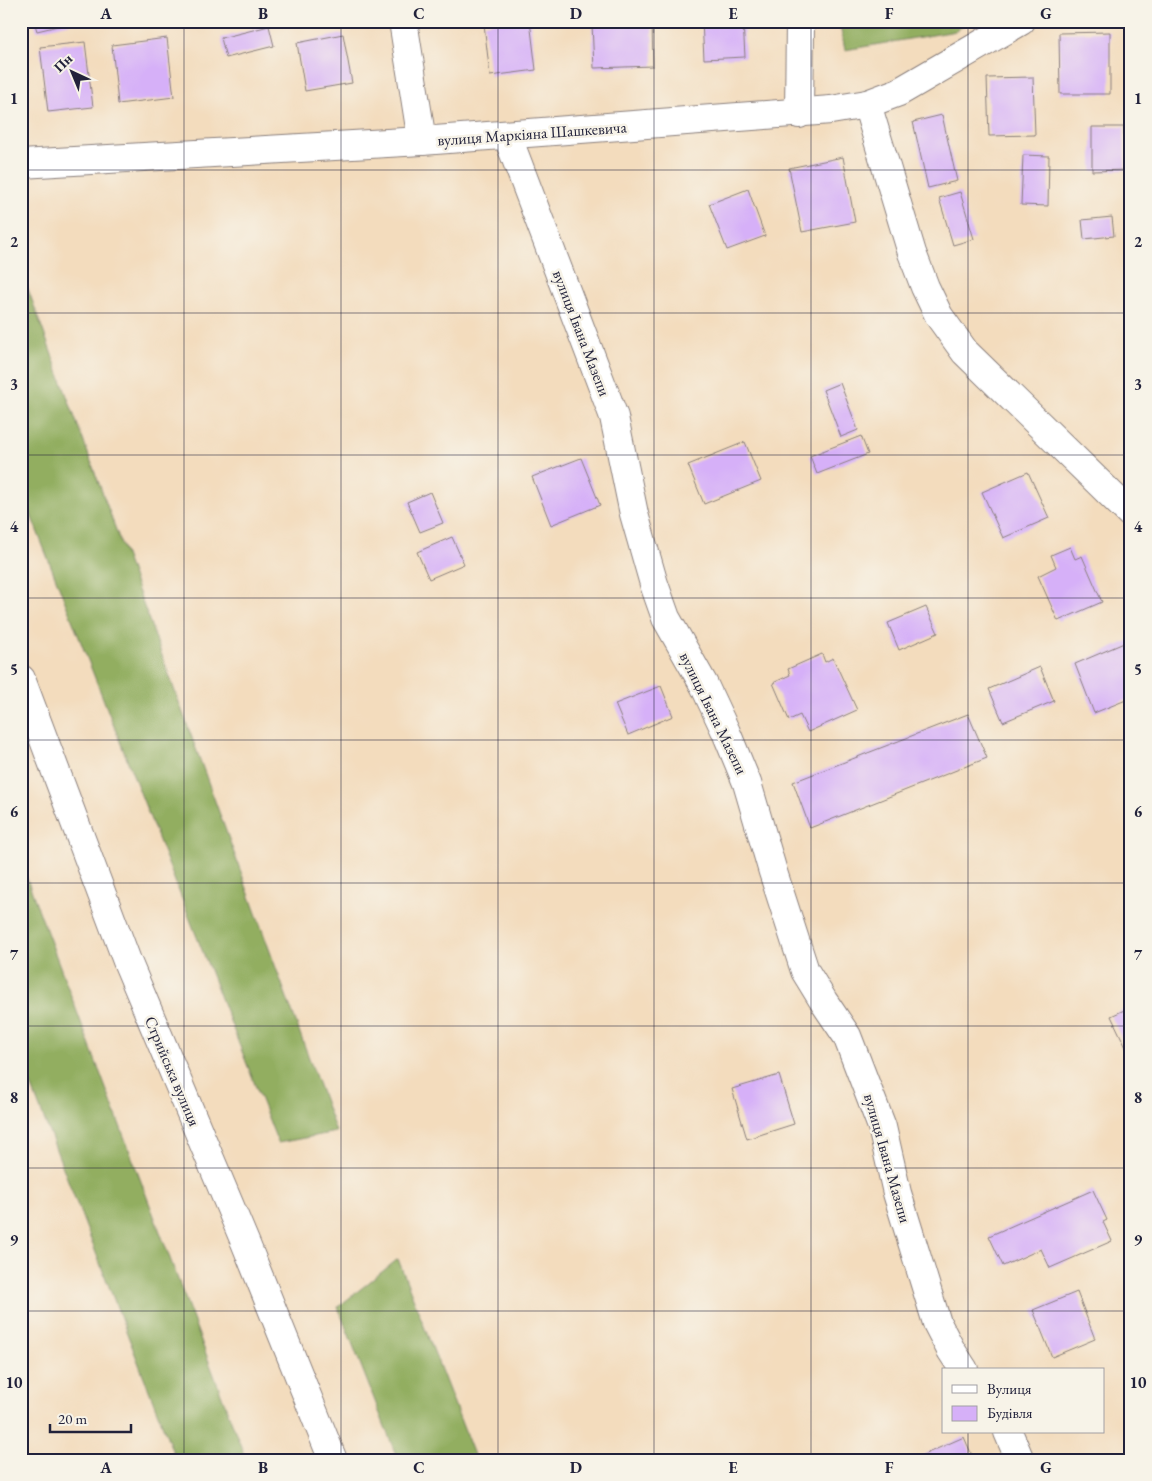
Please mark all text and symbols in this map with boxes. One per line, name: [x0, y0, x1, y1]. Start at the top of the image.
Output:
text: A: [99, 3, 112, 24]
text: B: [258, 3, 268, 24]
text: C: [413, 3, 425, 24]
text: D: [570, 3, 582, 24]
text: E: [728, 3, 738, 24]
text: F: [885, 3, 894, 24]
text: G: [1040, 3, 1052, 24]
north arrow: [48, 48, 98, 98]
text: Пн: [50, 50, 76, 76]
text: 1: [10, 88, 18, 109]
text: 1: [1134, 88, 1142, 109]
street label: вулиця Маркіяна Шашкевича: [437, 116, 628, 151]
text: 2: [10, 231, 19, 252]
text: 2: [1134, 231, 1143, 252]
street label: вулиця Івана Мазепи: [548, 267, 615, 400]
text: 3: [10, 374, 18, 395]
text: 3: [1134, 374, 1142, 395]
text: 4: [10, 516, 19, 537]
text: 4: [1134, 516, 1143, 537]
street label: вулиця Івана Мазепи: [675, 649, 753, 778]
text: 5: [10, 659, 18, 680]
text: 5: [1134, 659, 1142, 680]
text: 6: [10, 801, 19, 822]
text: 6: [1134, 801, 1143, 822]
text: 7: [10, 944, 19, 965]
text: 7: [1134, 944, 1143, 965]
street label: Стрийська вулиця: [140, 1013, 205, 1129]
text: 8: [10, 1087, 18, 1108]
text: 8: [1134, 1087, 1142, 1108]
street label: вулиця Івана Мазепи: [859, 1091, 916, 1226]
text: 9: [10, 1229, 19, 1250]
text: 9: [1134, 1229, 1143, 1250]
legend: [942, 1368, 1104, 1434]
text: 10: [6, 1372, 23, 1393]
text: 10: [1130, 1372, 1147, 1393]
text: Вулиця: [987, 1379, 1032, 1398]
scale bar: [50, 1401, 131, 1433]
text: Будівля: [987, 1403, 1033, 1422]
text: 20 m: [58, 1409, 87, 1428]
text: A: [99, 1457, 112, 1478]
text: B: [258, 1457, 268, 1478]
text: C: [413, 1457, 425, 1478]
text: D: [570, 1457, 582, 1478]
text: E: [728, 1457, 738, 1478]
text: F: [885, 1457, 894, 1478]
text: G: [1040, 1457, 1052, 1478]

